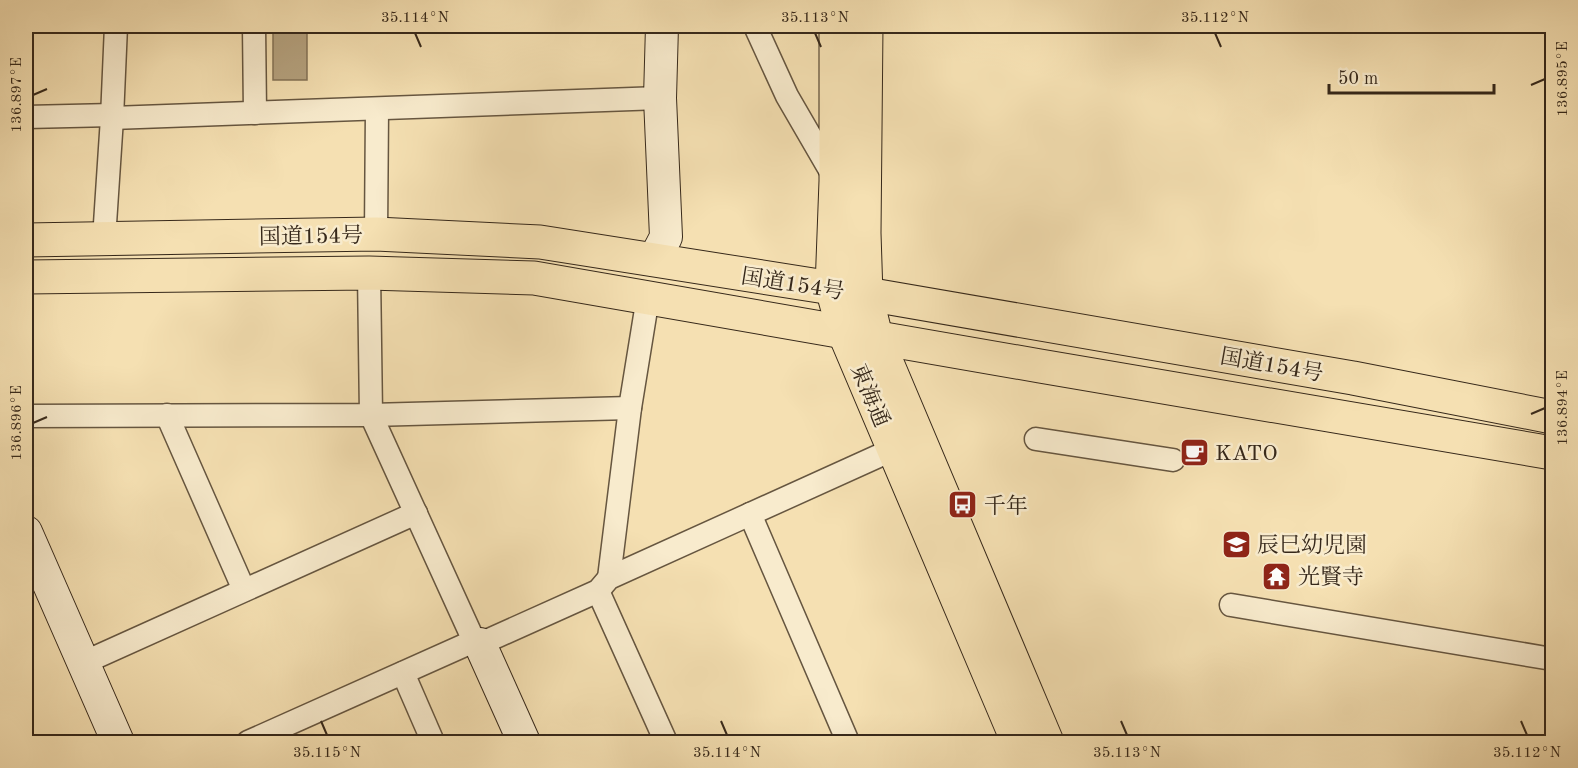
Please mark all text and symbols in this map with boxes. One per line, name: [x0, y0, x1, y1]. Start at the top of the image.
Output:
text: 35.114°N: [381, 11, 449, 26]
text: 35.113°N: [781, 11, 849, 26]
text: 35.112°N: [1181, 11, 1249, 26]
text: 136.895°E: [1556, 41, 1571, 117]
text: 136.897°E: [10, 57, 25, 133]
scale bar: [1329, 57, 1494, 95]
text: 50 m: [1338, 70, 1378, 88]
street label: 国道154号: [259, 223, 363, 249]
street label: 国道154号: [739, 264, 846, 304]
street label: 国道154号: [1218, 344, 1325, 386]
street label: 東海通: [846, 360, 894, 430]
text: 136.894°E: [1556, 370, 1571, 446]
text: 136.896°E: [10, 385, 25, 461]
cafe icon: KATO: [1178, 436, 1210, 468]
place label: KATO: [1215, 443, 1278, 465]
bus stop icon: 千年: [947, 489, 979, 521]
place label: 千年: [984, 494, 1028, 518]
school or university icon: 辰巳幼児園: [1220, 528, 1252, 560]
place label: 辰巳幼児園: [1257, 533, 1367, 557]
temple icon: 光賢寺: [1261, 560, 1293, 592]
place label: 光賢寺: [1298, 565, 1364, 589]
text: 35.115°N: [293, 746, 361, 761]
text: 35.114°N: [693, 746, 761, 761]
text: 35.113°N: [1093, 746, 1161, 761]
text: 35.112°N: [1493, 746, 1561, 761]

